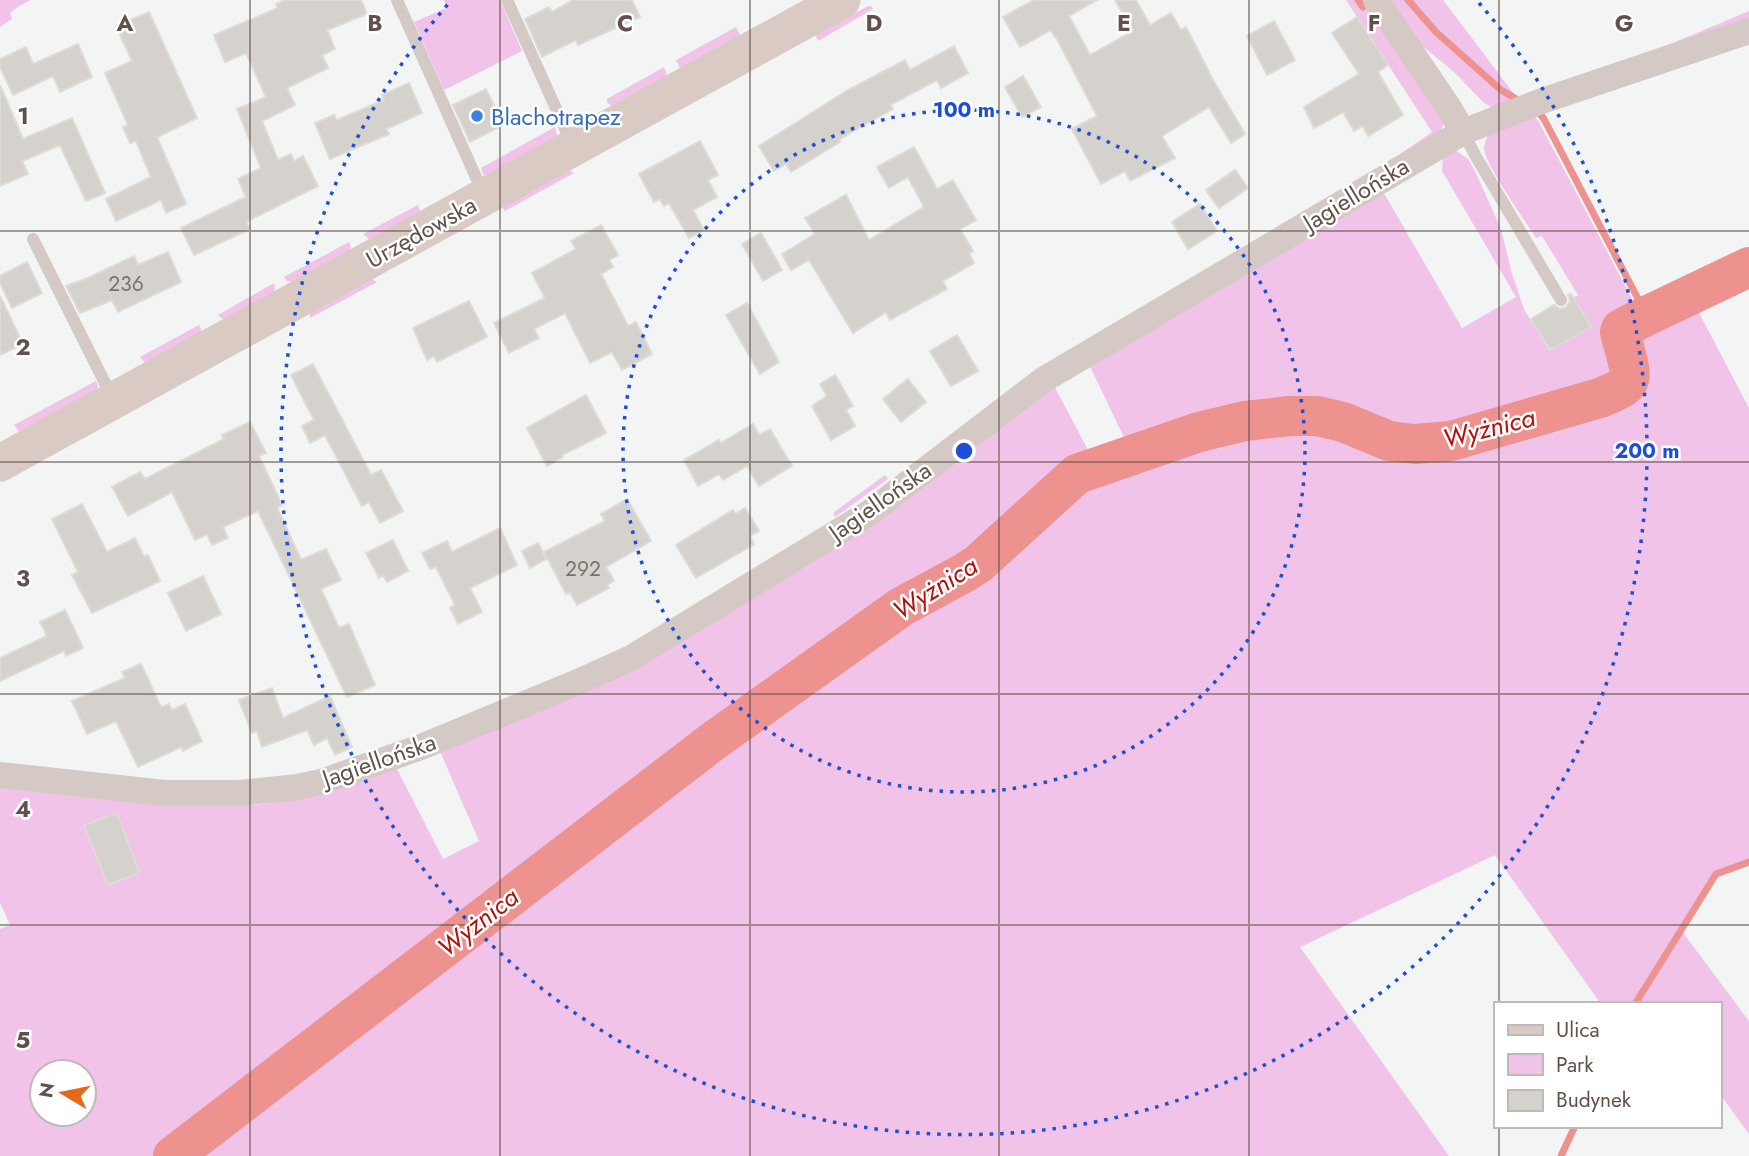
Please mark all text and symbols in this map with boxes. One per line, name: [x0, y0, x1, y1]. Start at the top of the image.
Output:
text: A: [116, 6, 134, 40]
text: B: [367, 6, 383, 40]
text: C: [617, 6, 633, 40]
text: D: [866, 6, 883, 40]
text: E: [1117, 6, 1131, 40]
text: F: [1368, 6, 1380, 40]
text: G: [1615, 6, 1633, 40]
text: 100 m: [933, 95, 995, 125]
text: 1: [17, 99, 29, 133]
place label: Blachotrapez: [491, 99, 621, 134]
marker: Blachotrapez: [469, 108, 485, 124]
street label: Jagiellońska: [1294, 149, 1416, 241]
street label: Urzędowska: [359, 187, 483, 277]
house number: 236: [108, 269, 144, 299]
text: 2: [15, 330, 31, 364]
water label: Wyżnica: [1439, 398, 1540, 458]
text: 200 m: [1614, 436, 1680, 466]
centre of rings: [952, 439, 976, 463]
street label: Jagiellońska: [819, 453, 938, 551]
water label: Wyżnica: [885, 547, 985, 629]
house number: 292: [565, 554, 601, 584]
text: 3: [16, 561, 30, 595]
street label: Jagiellońska: [315, 724, 441, 797]
text: 4: [15, 792, 31, 826]
water label: Wyżnica: [429, 878, 527, 966]
legend: [1494, 1002, 1721, 1128]
text: Ulica: [1556, 1015, 1600, 1045]
text: 5: [16, 1023, 30, 1057]
text: Park: [1556, 1050, 1594, 1080]
north arrow: [28, 1058, 98, 1128]
text: N: [32, 1080, 61, 1100]
text: Budynek: [1556, 1085, 1632, 1115]

